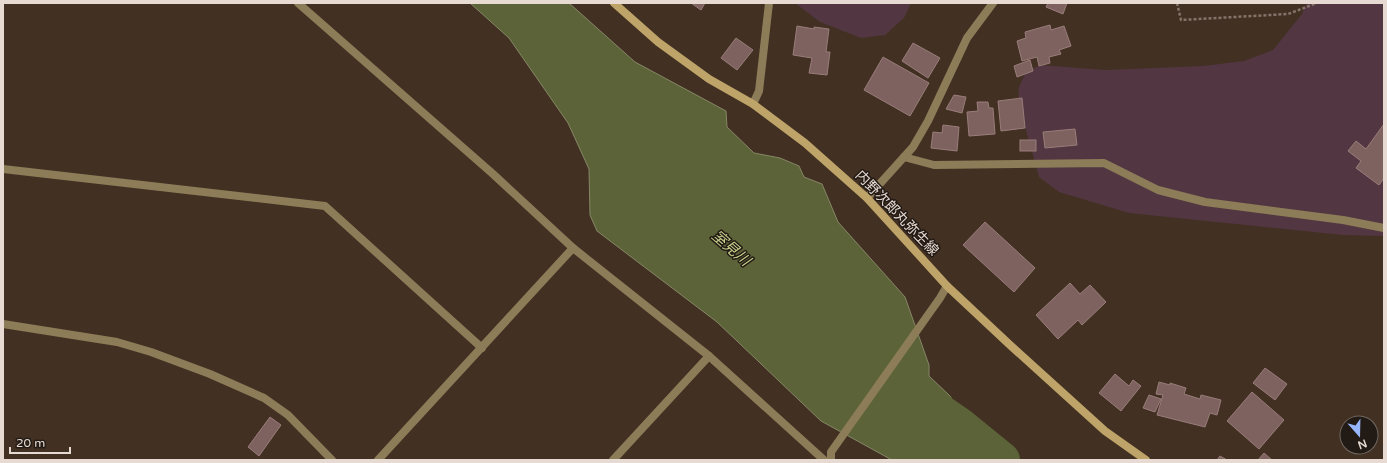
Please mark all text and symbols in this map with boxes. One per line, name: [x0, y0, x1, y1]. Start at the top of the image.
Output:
street label: 内野次郎丸弥生線: [852, 167, 942, 259]
water label: 室見川: [708, 226, 755, 271]
north arrow: [1339, 415, 1379, 455]
scale bar: [10, 429, 70, 455]
text: 20 m: [16, 436, 45, 450]
text: N: [1356, 436, 1369, 452]

